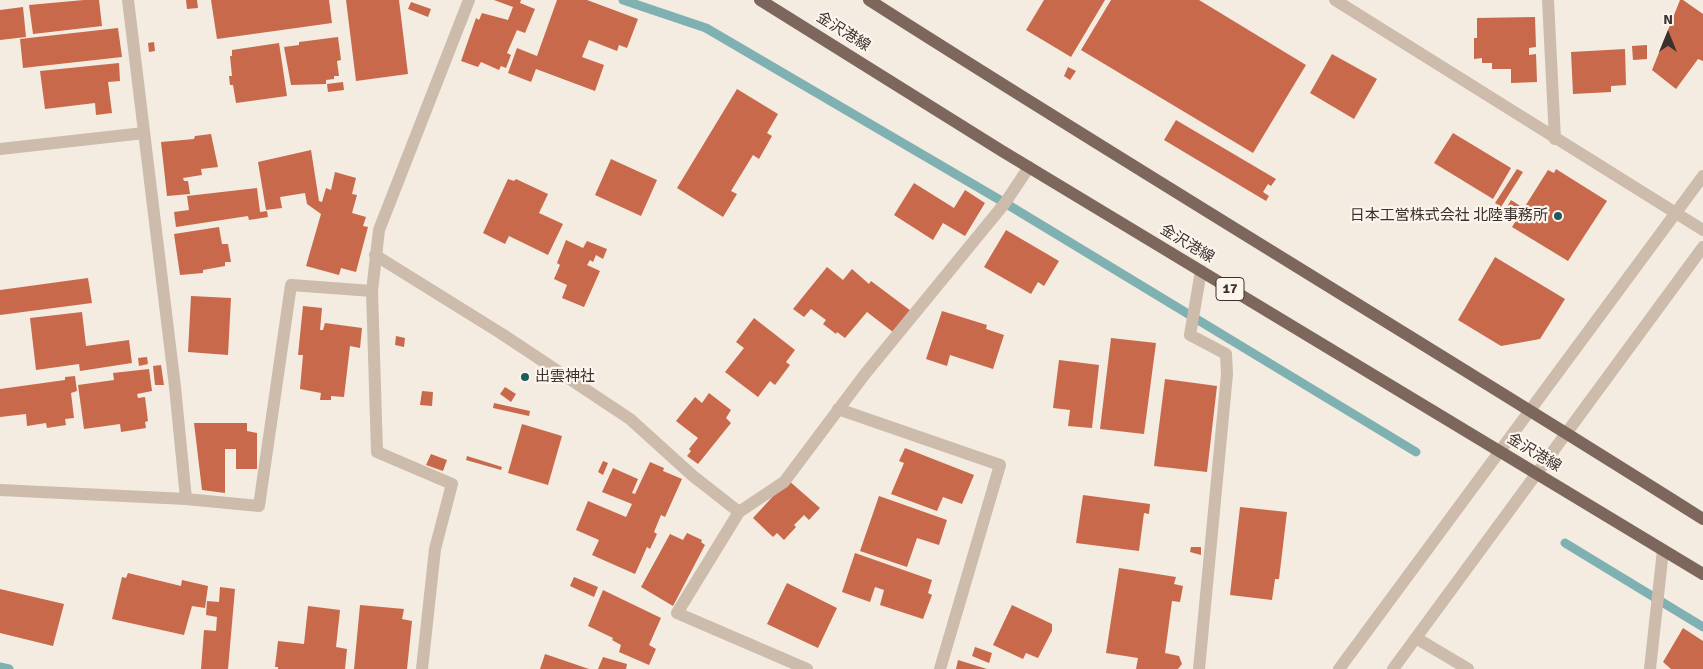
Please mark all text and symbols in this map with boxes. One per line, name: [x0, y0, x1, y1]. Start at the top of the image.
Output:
street label: 金沢港線: [813, 8, 873, 56]
north arrow: [1643, 10, 1693, 60]
text: N: [1663, 11, 1673, 28]
place label: 日本工営株式会社 北陸事務所: [1350, 207, 1548, 225]
marker: 日本工営株式会社 北陸事務所: [1552, 210, 1564, 222]
street label: 金沢港線: [1157, 221, 1217, 267]
road number: 17: [1216, 278, 1244, 300]
place label: 出雲神社: [535, 368, 595, 386]
marker: 出雲神社: [519, 371, 531, 383]
street label: 金沢港線: [1504, 430, 1564, 476]

